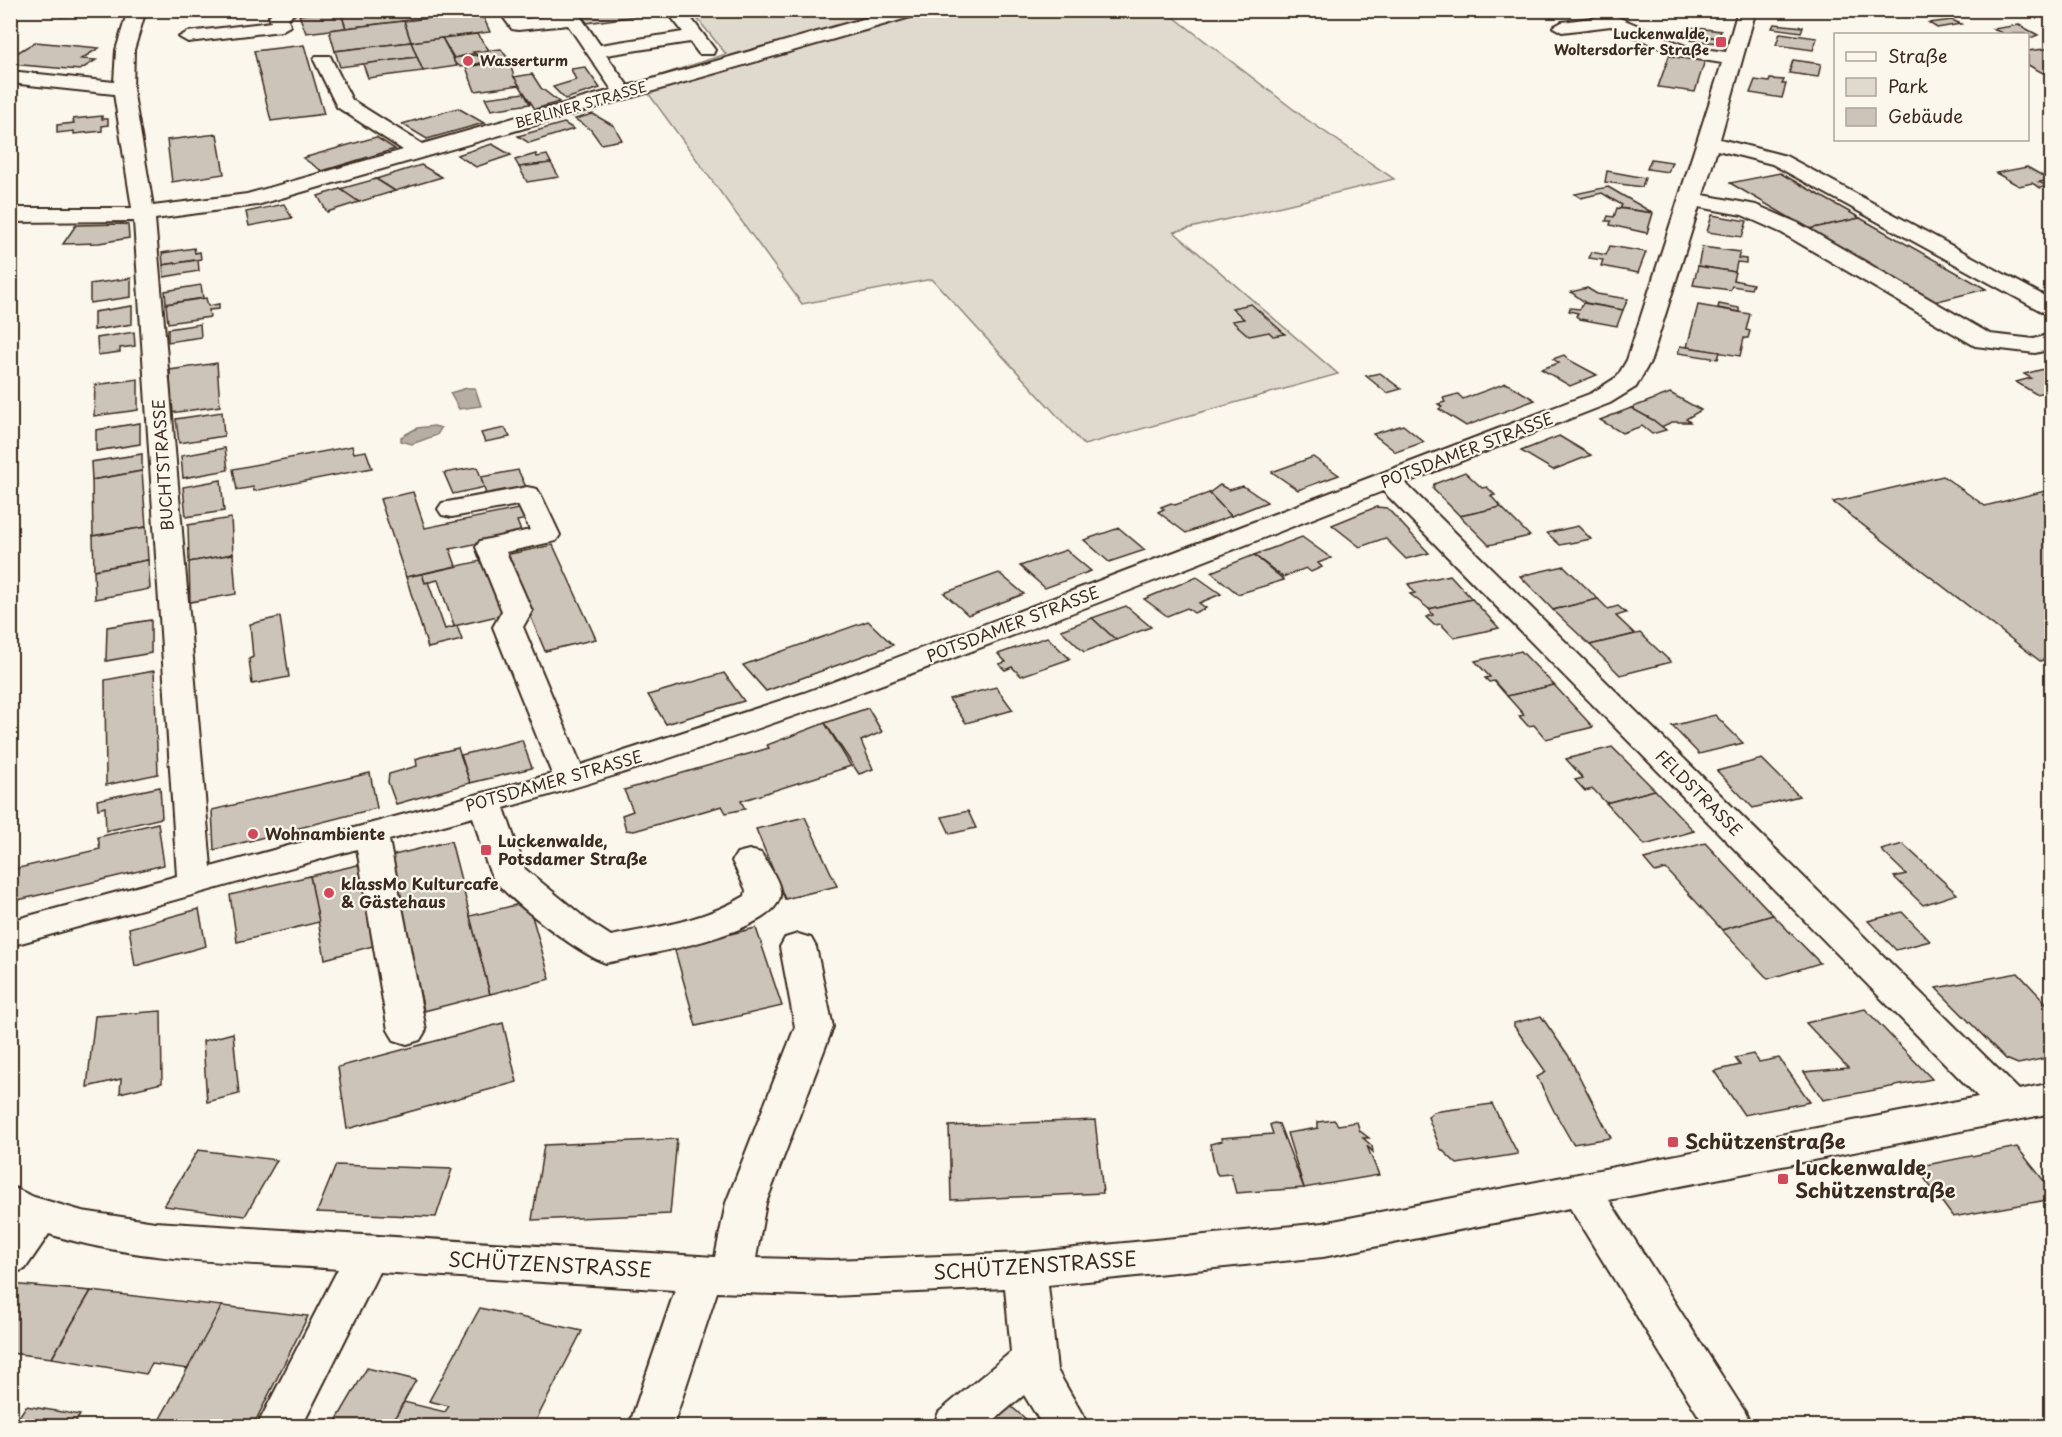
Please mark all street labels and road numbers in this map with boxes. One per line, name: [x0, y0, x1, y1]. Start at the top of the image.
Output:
street label: BERLINER STRASSE: [512, 76, 649, 133]
street label: BUCHTSTRASSE: [145, 398, 179, 532]
street label: POTSDAMER STRASSE: [1377, 405, 1556, 493]
street label: POTSDAMER STRASSE: [923, 579, 1102, 667]
street label: POTSDAMER STRASSE: [462, 743, 645, 817]
street label: FELDSTRASSE: [1651, 744, 1748, 841]
street label: SCHÜTZENSTRASSE: [932, 1243, 1138, 1287]
street label: SCHÜTZENSTRASSE: [447, 1244, 653, 1284]

